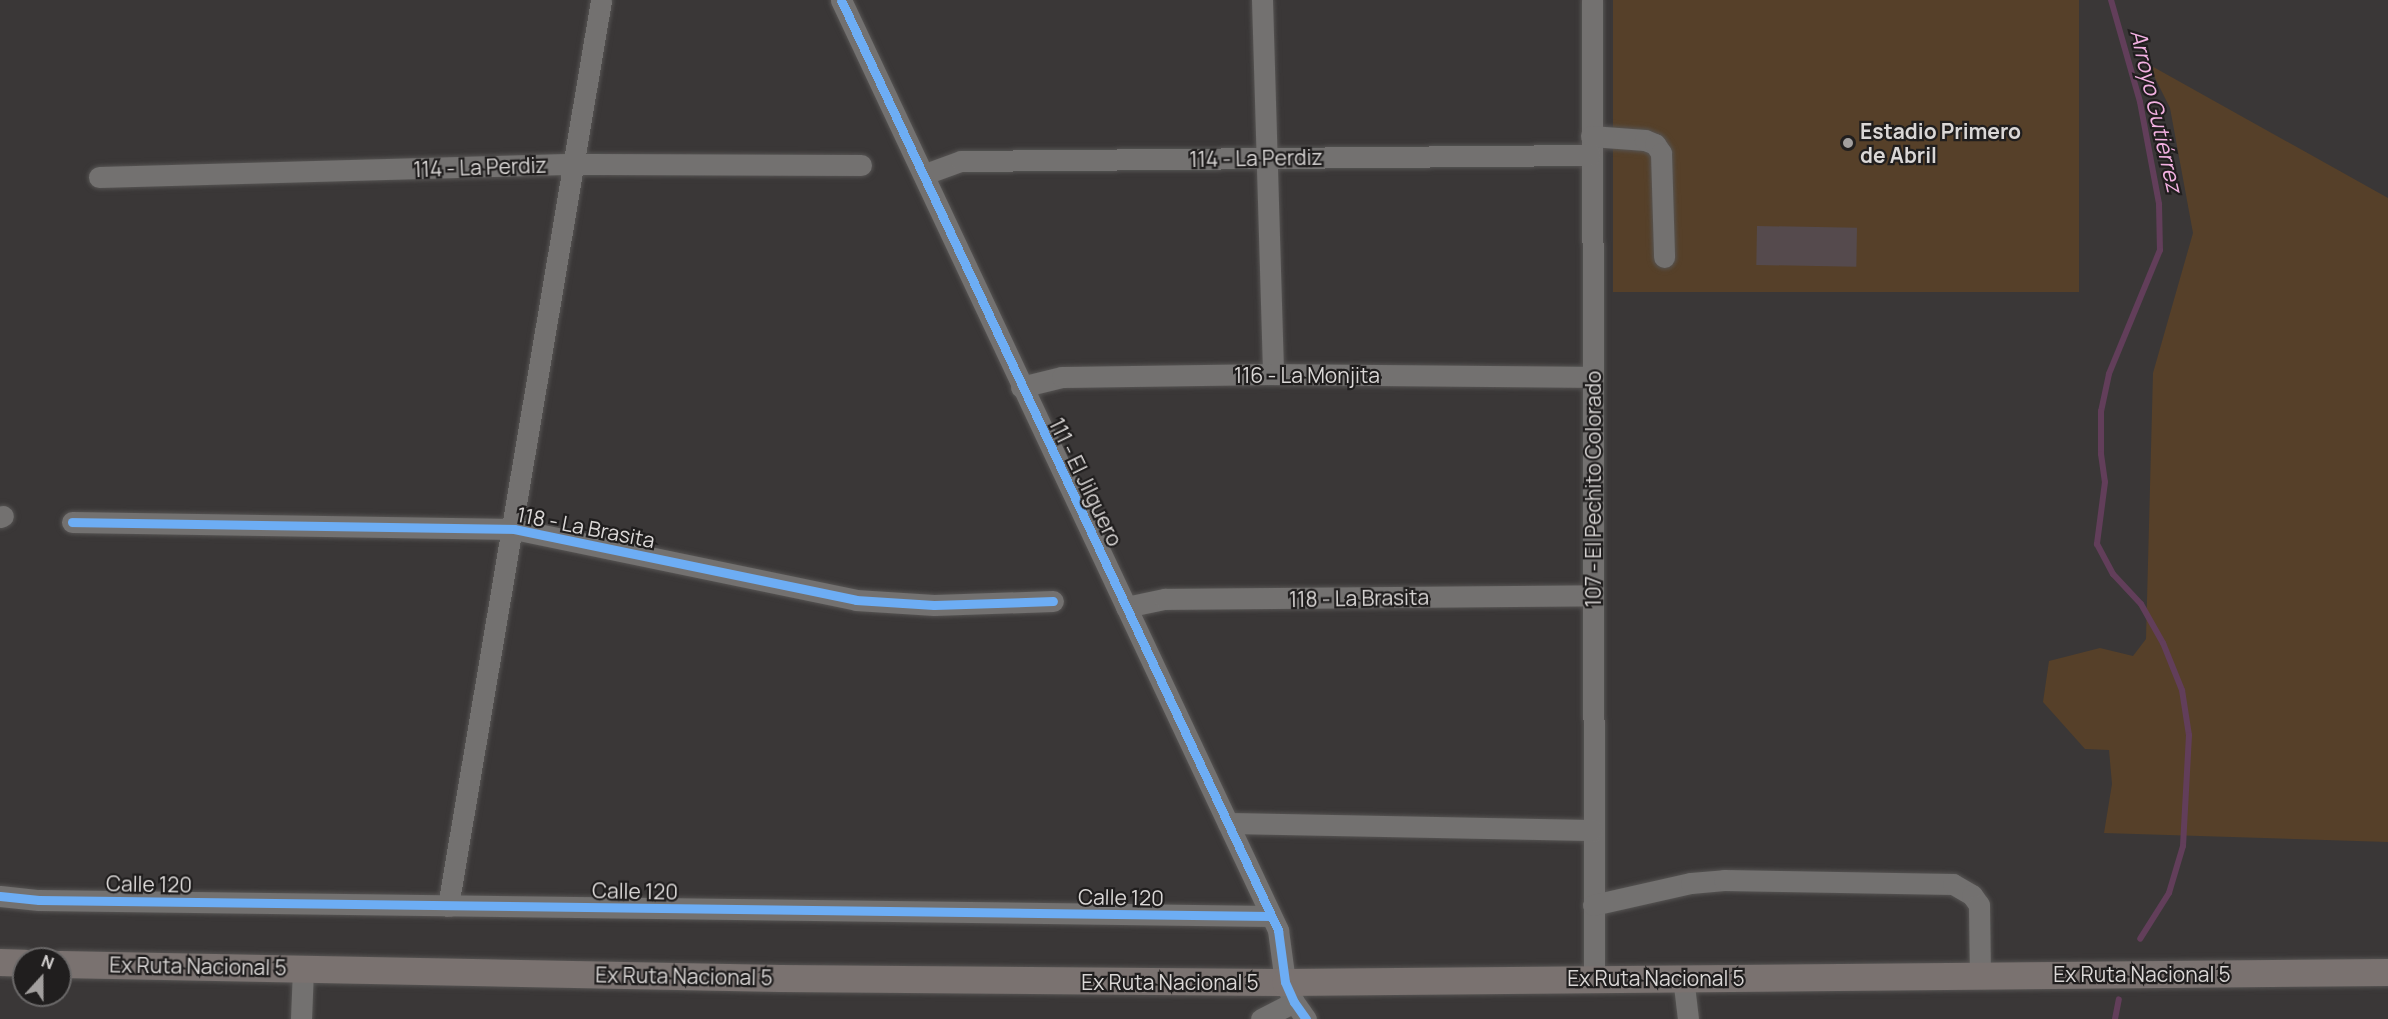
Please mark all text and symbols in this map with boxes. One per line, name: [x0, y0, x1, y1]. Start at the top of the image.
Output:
water label: Arroyo Gutiérrez: [2124, 27, 2188, 195]
place label: Estadio Primero de Abril: [1860, 118, 2021, 168]
marker: Estadio Primero de Abril: [1841, 136, 1855, 150]
street label: 114 - La Perdiz: [1189, 144, 1323, 172]
street label: 114 - La Perdiz: [413, 152, 547, 182]
street label: 116 - La Monjita: [1234, 362, 1380, 388]
street label: 107 - El Pechito Colorado: [1580, 371, 1606, 607]
street label: 111 - El Jilguero: [1044, 414, 1128, 550]
street label: 118 - La Brasita: [515, 501, 657, 553]
street label: 118 - La Brasita: [1289, 584, 1429, 612]
street label: Calle 120: [106, 871, 192, 897]
street label: Calle 120: [592, 878, 678, 904]
street label: Calle 120: [1078, 884, 1164, 910]
north arrow: [12, 947, 72, 1007]
text: N: [38, 950, 57, 974]
street label: Ex Ruta Nacional 5: [109, 952, 287, 980]
street label: Ex Ruta Nacional 5: [2053, 961, 2231, 987]
street label: Ex Ruta Nacional 5: [595, 962, 773, 990]
street label: Ex Ruta Nacional 5: [1567, 965, 1745, 991]
street label: Ex Ruta Nacional 5: [1081, 969, 1259, 995]

